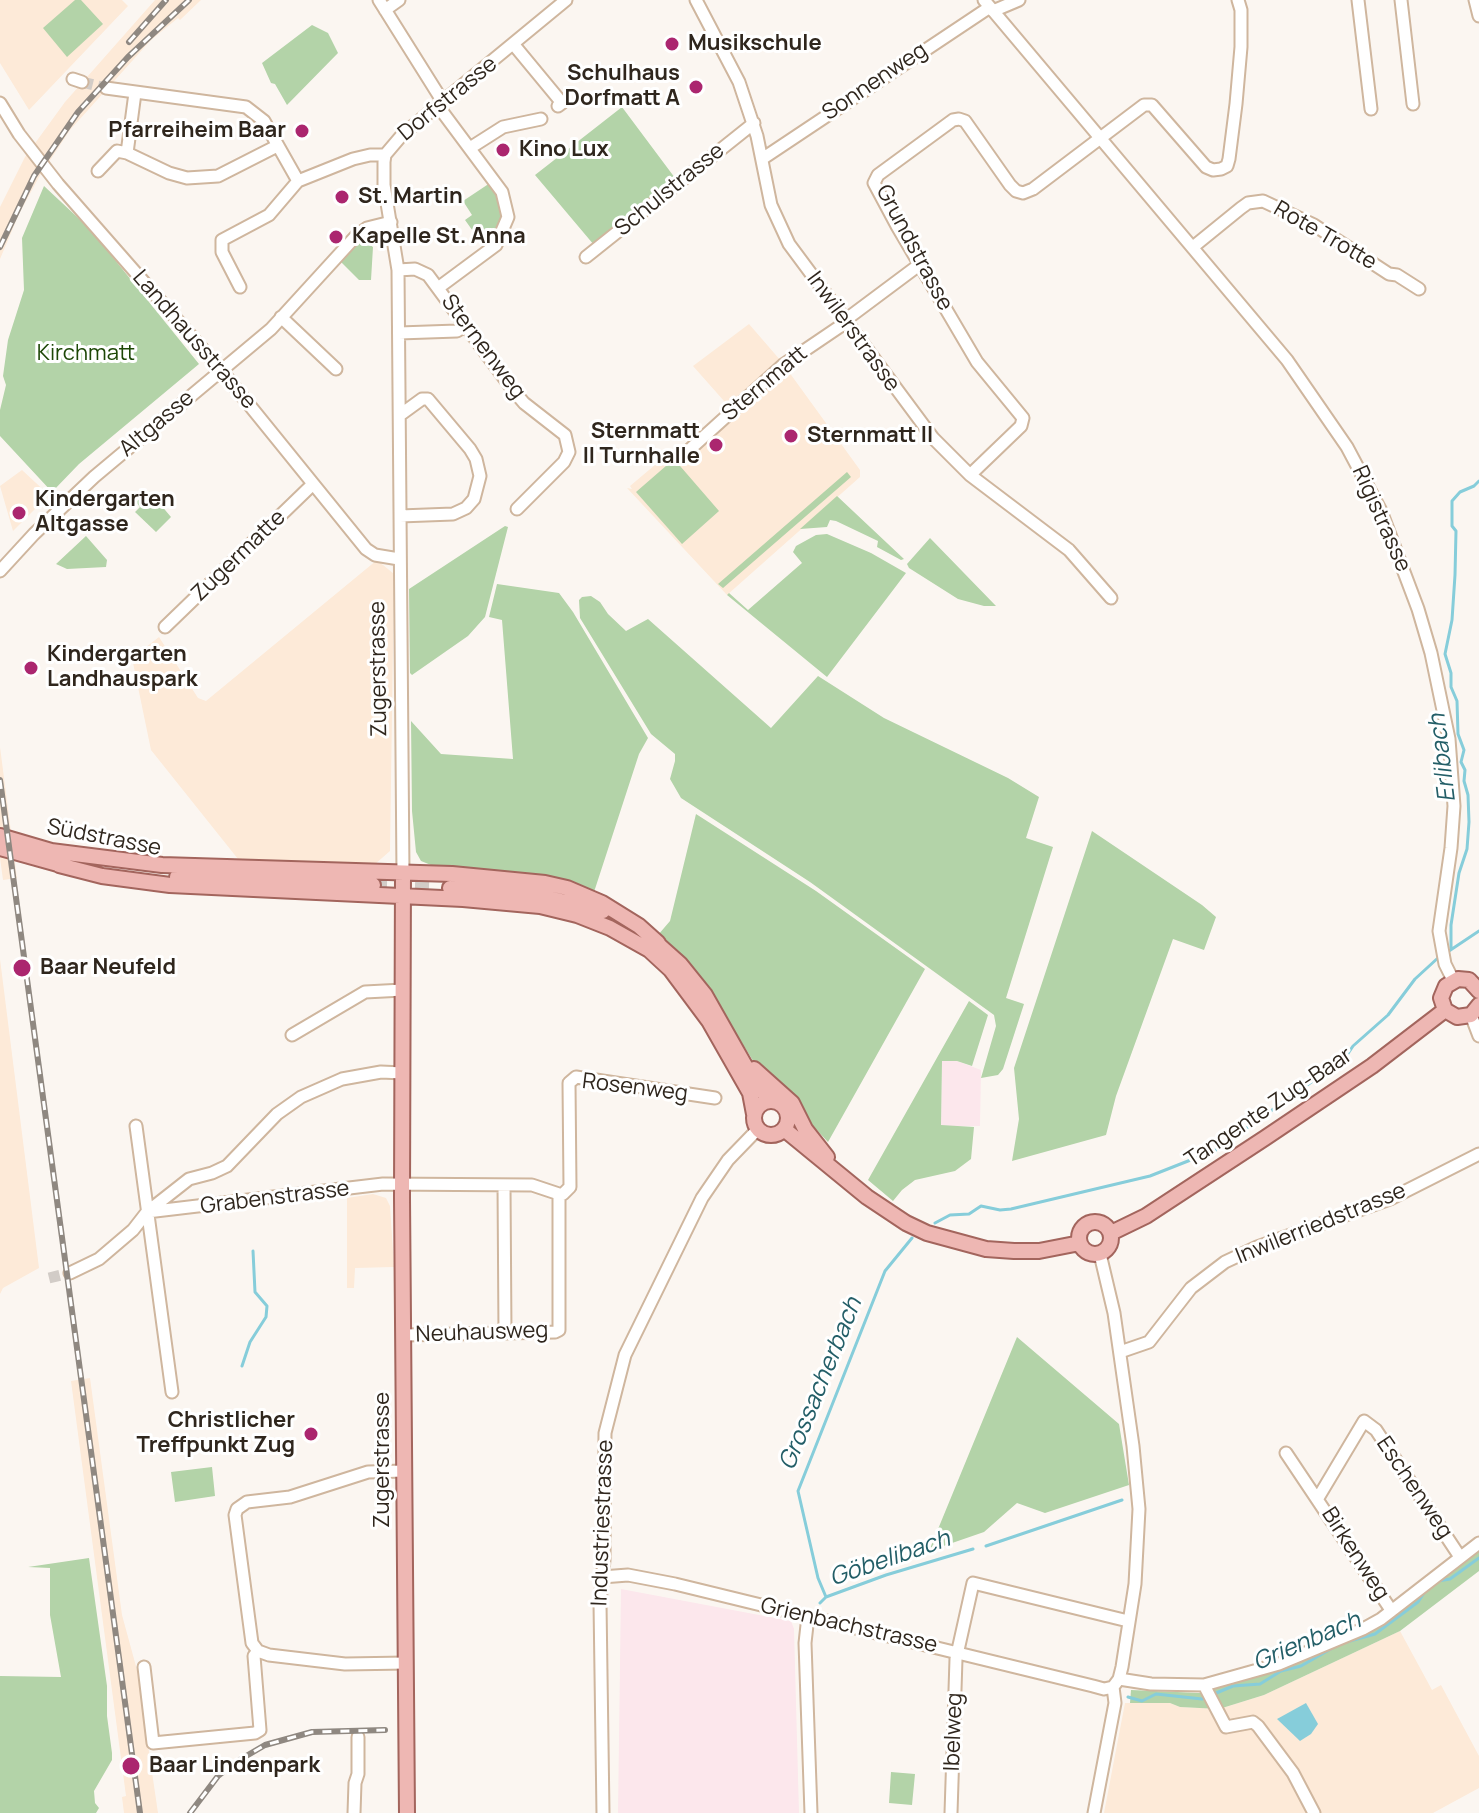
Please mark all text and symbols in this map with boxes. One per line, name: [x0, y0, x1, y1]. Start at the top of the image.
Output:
place label: Musikschule: [688, 31, 822, 57]
marker: Musikschule: [663, 35, 681, 53]
street label: Sonnenweg: [818, 37, 932, 127]
street label: Dorfstrasse: [393, 51, 503, 147]
place label: Schulhaus Dorfmatt A: [565, 61, 680, 112]
marker: Schulhaus Dorfmatt A: [687, 78, 705, 96]
place label: Pfarreiheim Baar: [108, 118, 286, 144]
marker: Pfarreiheim Baar: [293, 122, 311, 140]
place label: Kino Lux: [519, 137, 609, 163]
street label: Schulstrasse: [610, 138, 730, 242]
marker: Kino Lux: [494, 141, 512, 159]
street label: Grundstrasse: [870, 181, 958, 315]
place label: St. Martin: [358, 184, 463, 210]
marker: St. Martin: [333, 188, 351, 206]
street label: Rote Trotte: [1269, 196, 1381, 276]
place label: Kapelle St. Anna: [352, 224, 526, 250]
marker: Kapelle St. Anna: [327, 228, 345, 246]
street label: Landhausstrasse: [126, 265, 262, 415]
street label: Inwilerstrasse: [801, 267, 905, 397]
street label: Sternenweg: [435, 290, 531, 404]
park label: Kirchmatt: [37, 341, 135, 367]
street label: Sternmatt: [717, 341, 813, 427]
street label: Altgasse: [114, 385, 200, 463]
place label: Sternmatt II Turnhalle: [583, 419, 700, 470]
place label: Sternmatt II: [807, 423, 933, 449]
marker: Sternmatt II: [782, 427, 800, 445]
marker: Sternmatt II Turnhalle: [707, 436, 725, 454]
street label: Rigistrasse: [1346, 462, 1416, 576]
place label: Kindergarten Altgasse: [35, 487, 175, 538]
marker: Kindergarten Altgasse: [10, 504, 28, 522]
street label: Zugermatte: [187, 505, 291, 607]
street label: Zugerstrasse: [365, 601, 393, 737]
place label: Kindergarten Landhauspark: [47, 642, 198, 694]
marker: Kindergarten Landhauspark: [22, 659, 40, 677]
water label: Erlibach: [1423, 712, 1463, 804]
street label: Südstrasse: [45, 814, 163, 862]
place label: Baar Neufeld: [40, 955, 176, 981]
marker: Baar Neufeld: [11, 957, 33, 979]
street label: Tangente Zug-Baar: [1180, 1042, 1358, 1174]
street label: Rosenweg: [581, 1068, 689, 1108]
street label: Grabenstrasse: [199, 1176, 351, 1220]
street label: Inwilerriedstrasse: [1232, 1178, 1410, 1270]
water label: Grossacherbach: [773, 1294, 869, 1474]
street label: Neuhausweg: [415, 1317, 549, 1349]
street label: Zugerstrasse: [370, 1392, 396, 1528]
place label: Christlicher Treffpunkt Zug: [136, 1408, 295, 1460]
marker: Christlicher Treffpunkt Zug: [302, 1425, 320, 1443]
street label: Eschenweg: [1370, 1432, 1458, 1544]
street label: Industriestrasse: [587, 1439, 619, 1607]
street label: Birkenweg: [1315, 1503, 1395, 1605]
water label: Göbelibach: [826, 1525, 954, 1593]
street label: Grienbachstrasse: [758, 1593, 940, 1659]
water label: Grienbach: [1249, 1606, 1365, 1678]
street label: Ibelweg: [939, 1692, 969, 1772]
place label: Baar Lindenpark: [149, 1753, 320, 1779]
marker: Baar Lindenpark: [120, 1755, 142, 1777]

